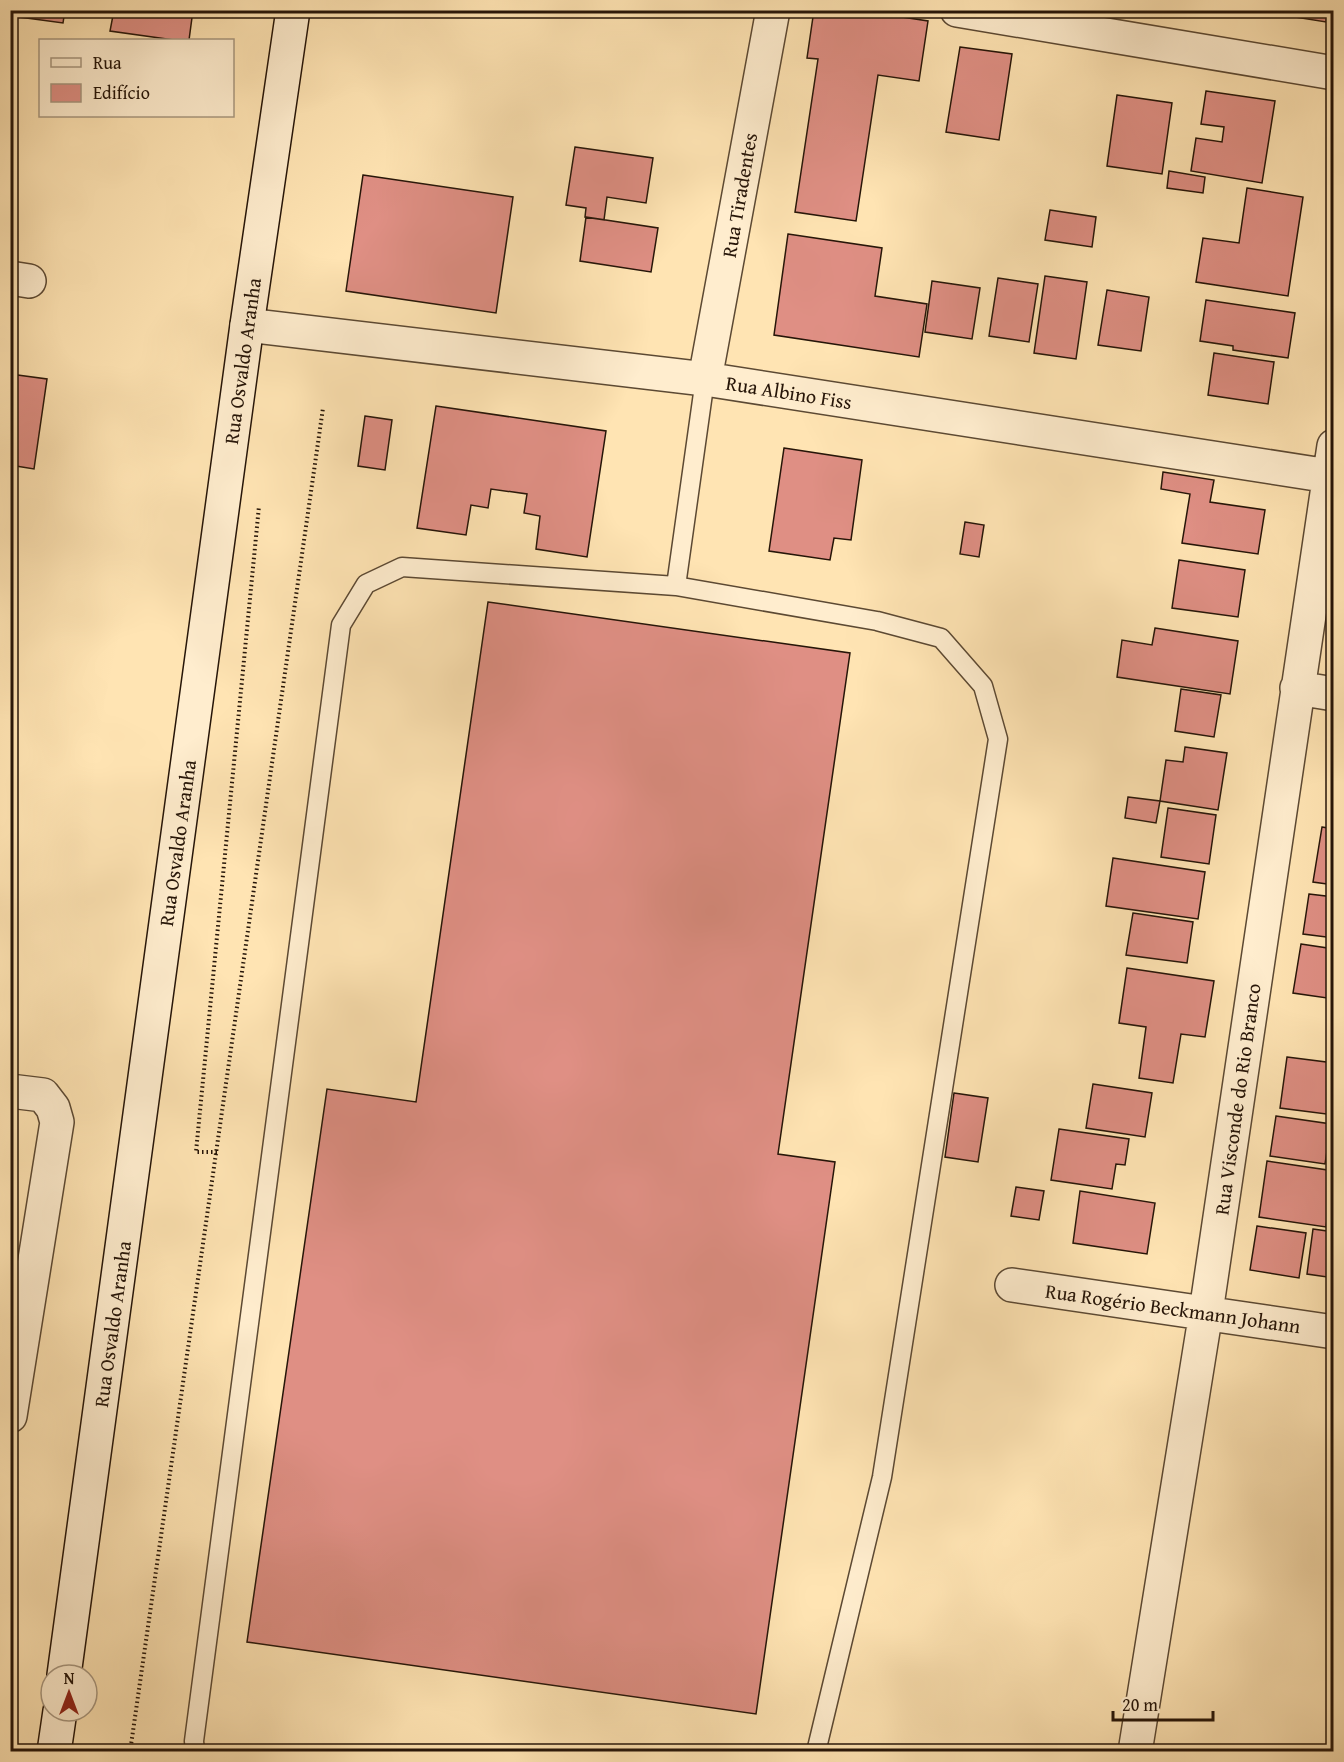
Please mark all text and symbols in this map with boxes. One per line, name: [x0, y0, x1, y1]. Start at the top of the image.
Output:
legend: [39, 39, 234, 117]
text: Rua: [93, 49, 122, 76]
text: Edifício: [93, 79, 150, 106]
street label: Rua Tiradentes: [714, 130, 764, 260]
street label: Rua Osvaldo Aranha: [216, 275, 268, 446]
street label: Rua Albino Fiss: [724, 368, 854, 416]
street label: Rua Osvaldo Aranha: [151, 757, 203, 928]
street label: Rua Visconde do Rio Branco: [1206, 981, 1268, 1217]
street label: Rua Osvaldo Aranha: [86, 1238, 138, 1409]
street label: Rua Rogério Beckmann Johann: [1044, 1276, 1302, 1340]
north arrow: [39, 1663, 99, 1723]
text: N: [64, 1666, 75, 1690]
scale bar: [1113, 1684, 1214, 1722]
text: 20 m: [1122, 1691, 1158, 1718]

